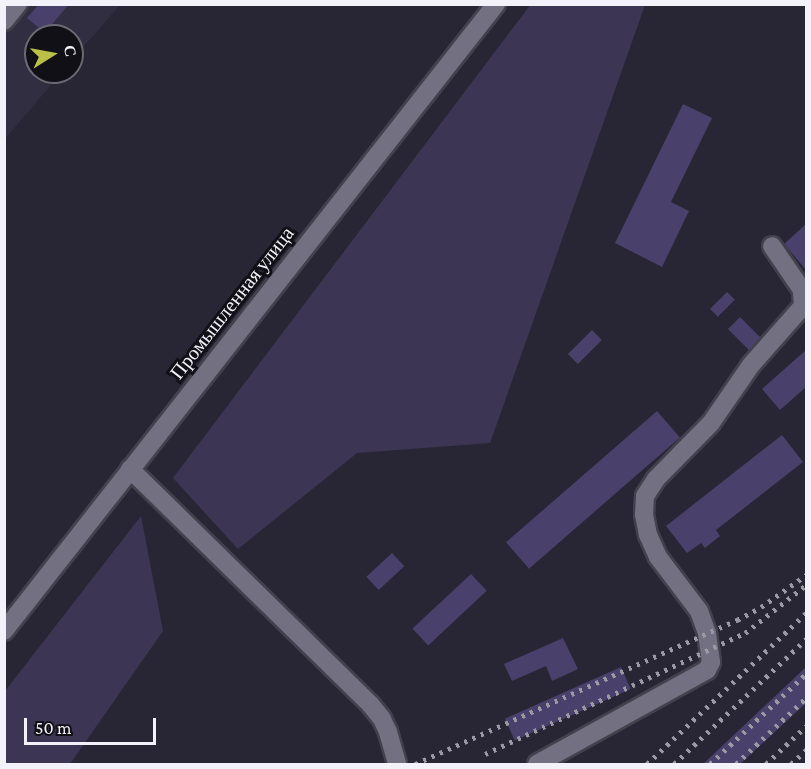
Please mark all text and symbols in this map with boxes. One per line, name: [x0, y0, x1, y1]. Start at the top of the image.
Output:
north arrow: [24, 24, 84, 84]
text: С: [61, 44, 80, 58]
street label: Промышленная улица: [165, 222, 299, 384]
scale bar: [27, 706, 159, 744]
text: 50 m: [35, 718, 72, 738]

